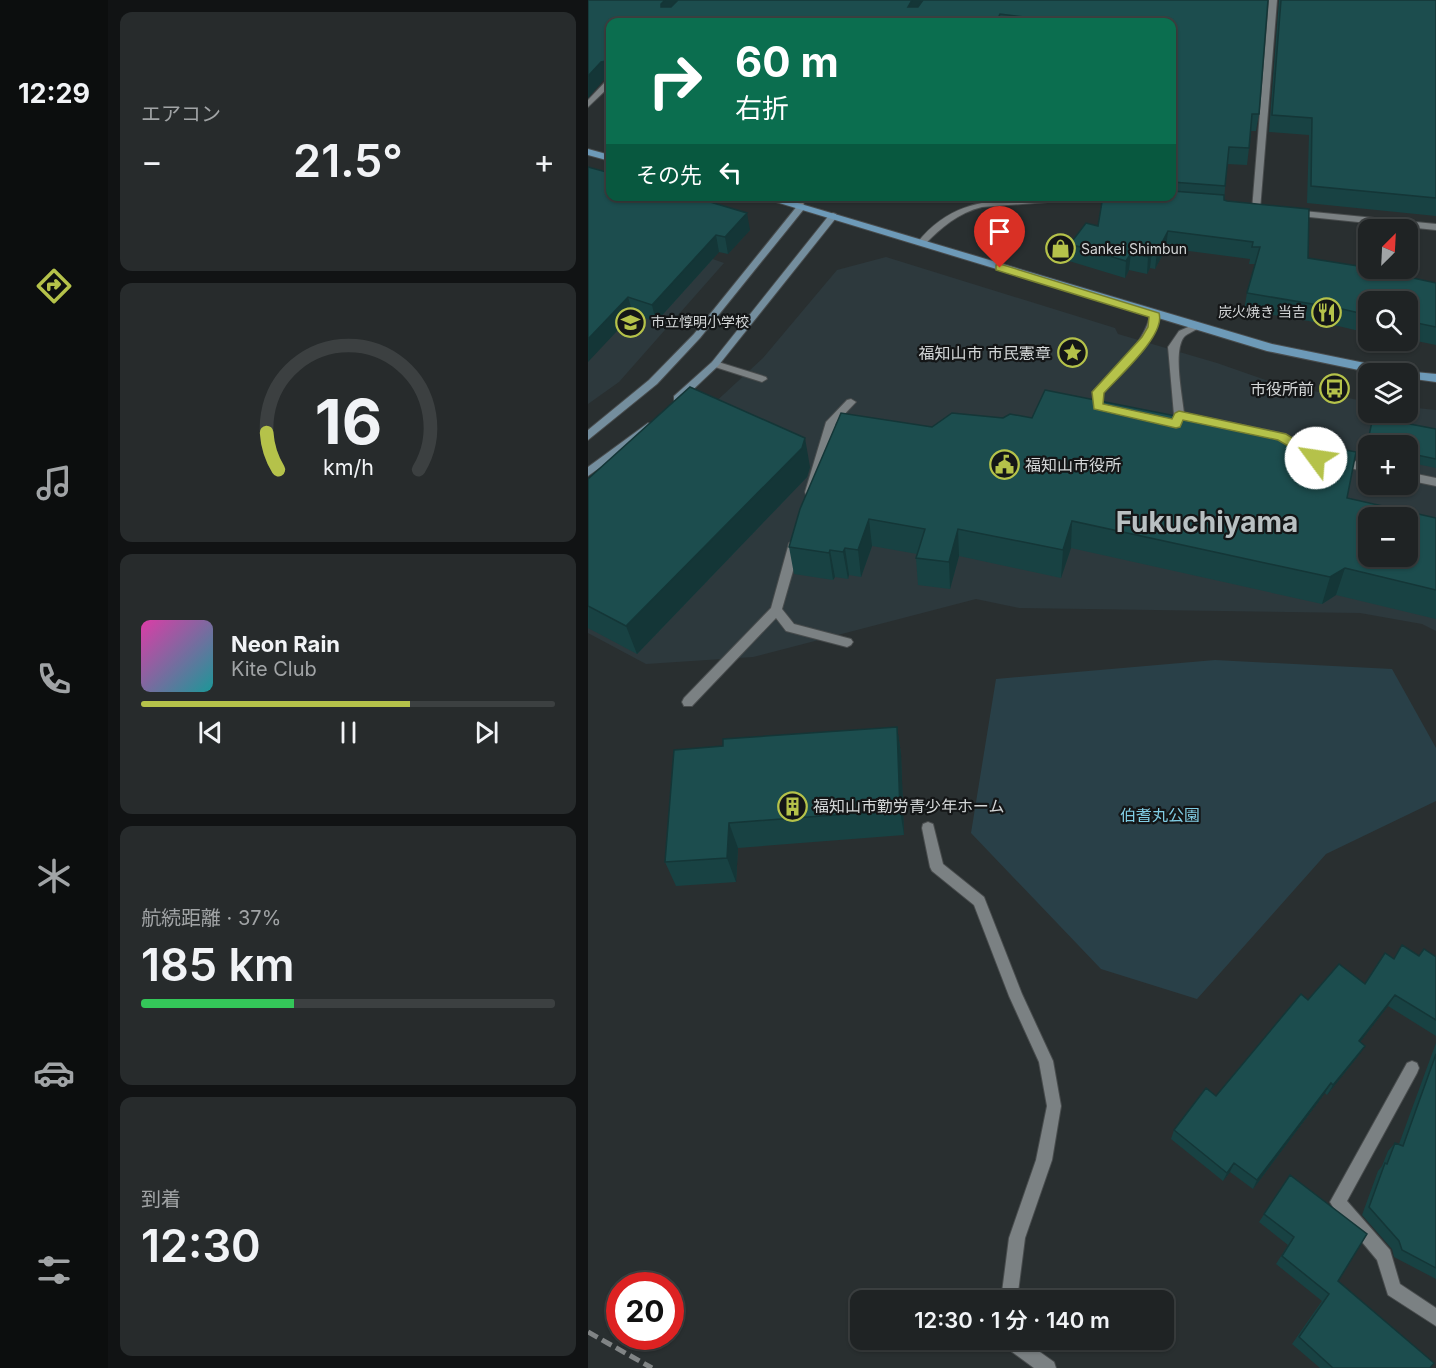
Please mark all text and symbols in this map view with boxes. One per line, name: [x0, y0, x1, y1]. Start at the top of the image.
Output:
text: 60 m: [735, 36, 839, 87]
icon: right: [636, 42, 714, 120]
text: 12:29: [18, 77, 90, 110]
text: 右折: [735, 92, 789, 125]
text: エアコン: [141, 102, 221, 126]
text: 21.5°: [293, 133, 403, 188]
text: −: [141, 141, 163, 181]
text: +: [533, 141, 555, 181]
icon: left: [714, 156, 747, 189]
text: その先: [636, 162, 702, 188]
pin: [974, 206, 1025, 268]
icon: arrive: [983, 215, 1016, 248]
north arrow: [1358, 219, 1418, 279]
map controls: [1358, 219, 1418, 567]
shop icon: Sankei Shimbun: [1044, 233, 1076, 265]
place label: Sankei Shimbun: [1081, 240, 1187, 257]
icon: directions: [33, 265, 75, 307]
button: search: [1358, 291, 1418, 351]
restaurant icon: 炭火焼き 当吉: [1311, 296, 1343, 328]
place label: 炭火焼き 当吉: [1218, 303, 1306, 320]
school or university icon: 市立惇明小学校: [614, 306, 646, 338]
place label: 市立惇明小学校: [651, 313, 749, 330]
place icon: 福知山市 市民憲章: [1056, 337, 1088, 369]
place label: 福知山市 市民憲章: [918, 343, 1051, 363]
button: layers: [1358, 363, 1418, 423]
bus stop icon: 市役所前: [1319, 373, 1351, 405]
place label: 市役所前: [1250, 379, 1314, 399]
text: 16: [314, 384, 382, 459]
position arrow: [1284, 426, 1348, 490]
button: +: [1358, 435, 1418, 495]
public building icon: 福知山市役所: [988, 449, 1020, 481]
text: km/h: [323, 454, 373, 480]
place label: 福知山市役所: [1025, 455, 1121, 475]
icon: music: [33, 462, 75, 504]
district label: Fukuchiyama: [1116, 505, 1298, 539]
button: −: [1358, 507, 1418, 567]
text: Neon Rain: [231, 631, 340, 657]
text: Kite Club: [231, 657, 317, 681]
icon: phone: [33, 658, 75, 700]
icon: previous: [194, 716, 227, 749]
icon: pause: [332, 716, 365, 749]
icon: next: [470, 716, 503, 749]
building icon: 福知山市勤労青少年ホーム: [776, 790, 808, 822]
place label: 福知山市勤労青少年ホーム: [813, 796, 1005, 816]
park label: 伯耆丸公園: [1120, 805, 1200, 825]
icon: climate: [33, 855, 75, 897]
text: 航続距離 · 37%: [141, 906, 281, 930]
text: 185 km: [141, 937, 295, 992]
icon: car: [33, 1052, 75, 1094]
text: 到着: [141, 1187, 181, 1211]
text: 12:30: [141, 1218, 261, 1273]
icon: filters: [33, 1249, 75, 1291]
speed limit sign: 20: [606, 1272, 684, 1350]
text: 12:30 · 1 分 · 140 m: [914, 1307, 1110, 1333]

